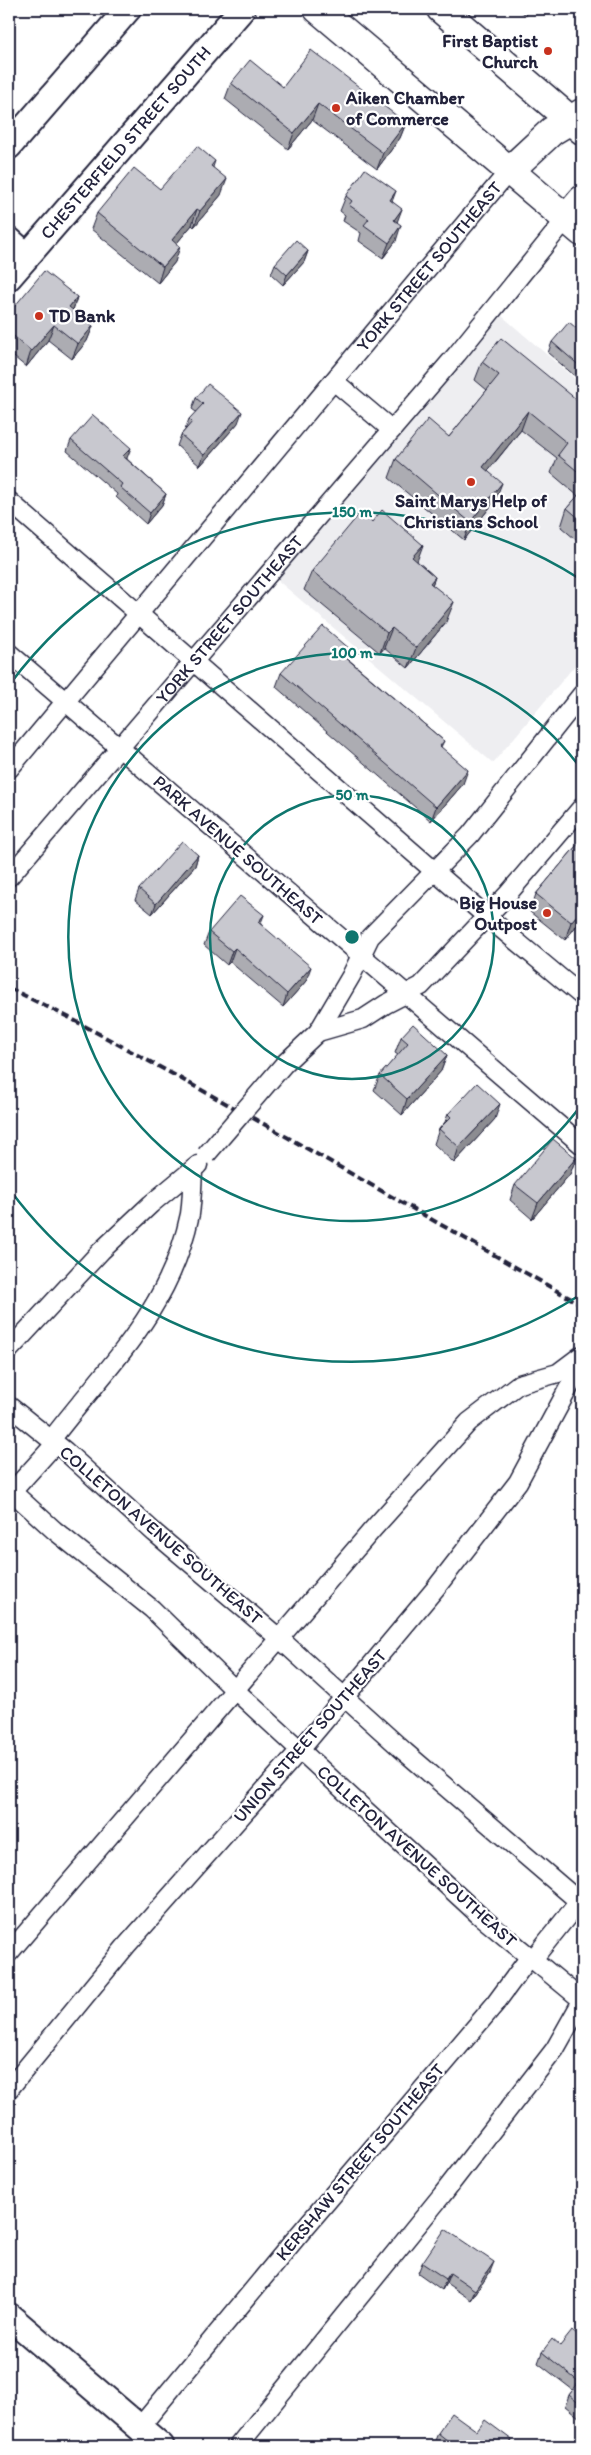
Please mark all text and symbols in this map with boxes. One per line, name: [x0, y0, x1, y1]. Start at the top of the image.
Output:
place label: First Baptist Church: [442, 30, 538, 73]
street label: CHESTERFIELD STREET SOUTH: [36, 41, 216, 244]
marker: First Baptist Church: [542, 45, 554, 57]
place label: Aiken Chamber of Commerce: [345, 87, 465, 130]
marker: Aiken Chamber of Commerce: [330, 102, 342, 114]
street label: YORK STREET SOUTHEAST: [352, 177, 507, 356]
place label: TD Bank: [48, 305, 116, 327]
marker: TD Bank: [33, 310, 45, 322]
marker: Saint Marys Help of Christians School: [465, 476, 477, 488]
place label: Saint Marys Help of Christians School: [395, 490, 547, 533]
text: 150 m: [332, 503, 372, 521]
street label: YORK STREET SOUTHEAST: [151, 531, 308, 708]
text: 100 m: [331, 644, 373, 662]
street label: PARK AVENUE SOUTHEAST: [149, 770, 327, 930]
text: 50 m: [335, 786, 369, 804]
place label: Big House Outpost: [459, 892, 537, 935]
marker: Big House Outpost: [541, 907, 553, 919]
centre of rings: [343, 928, 361, 946]
street label: COLLETON AVENUE SOUTHEAST: [55, 1441, 267, 1629]
street label: UNION STREET SOUTHEAST: [229, 1645, 391, 1827]
street label: COLLETON AVENUE SOUTHEAST: [312, 1760, 522, 1952]
street label: KERSHAW STREET SOUTHEAST: [271, 2059, 449, 2265]

